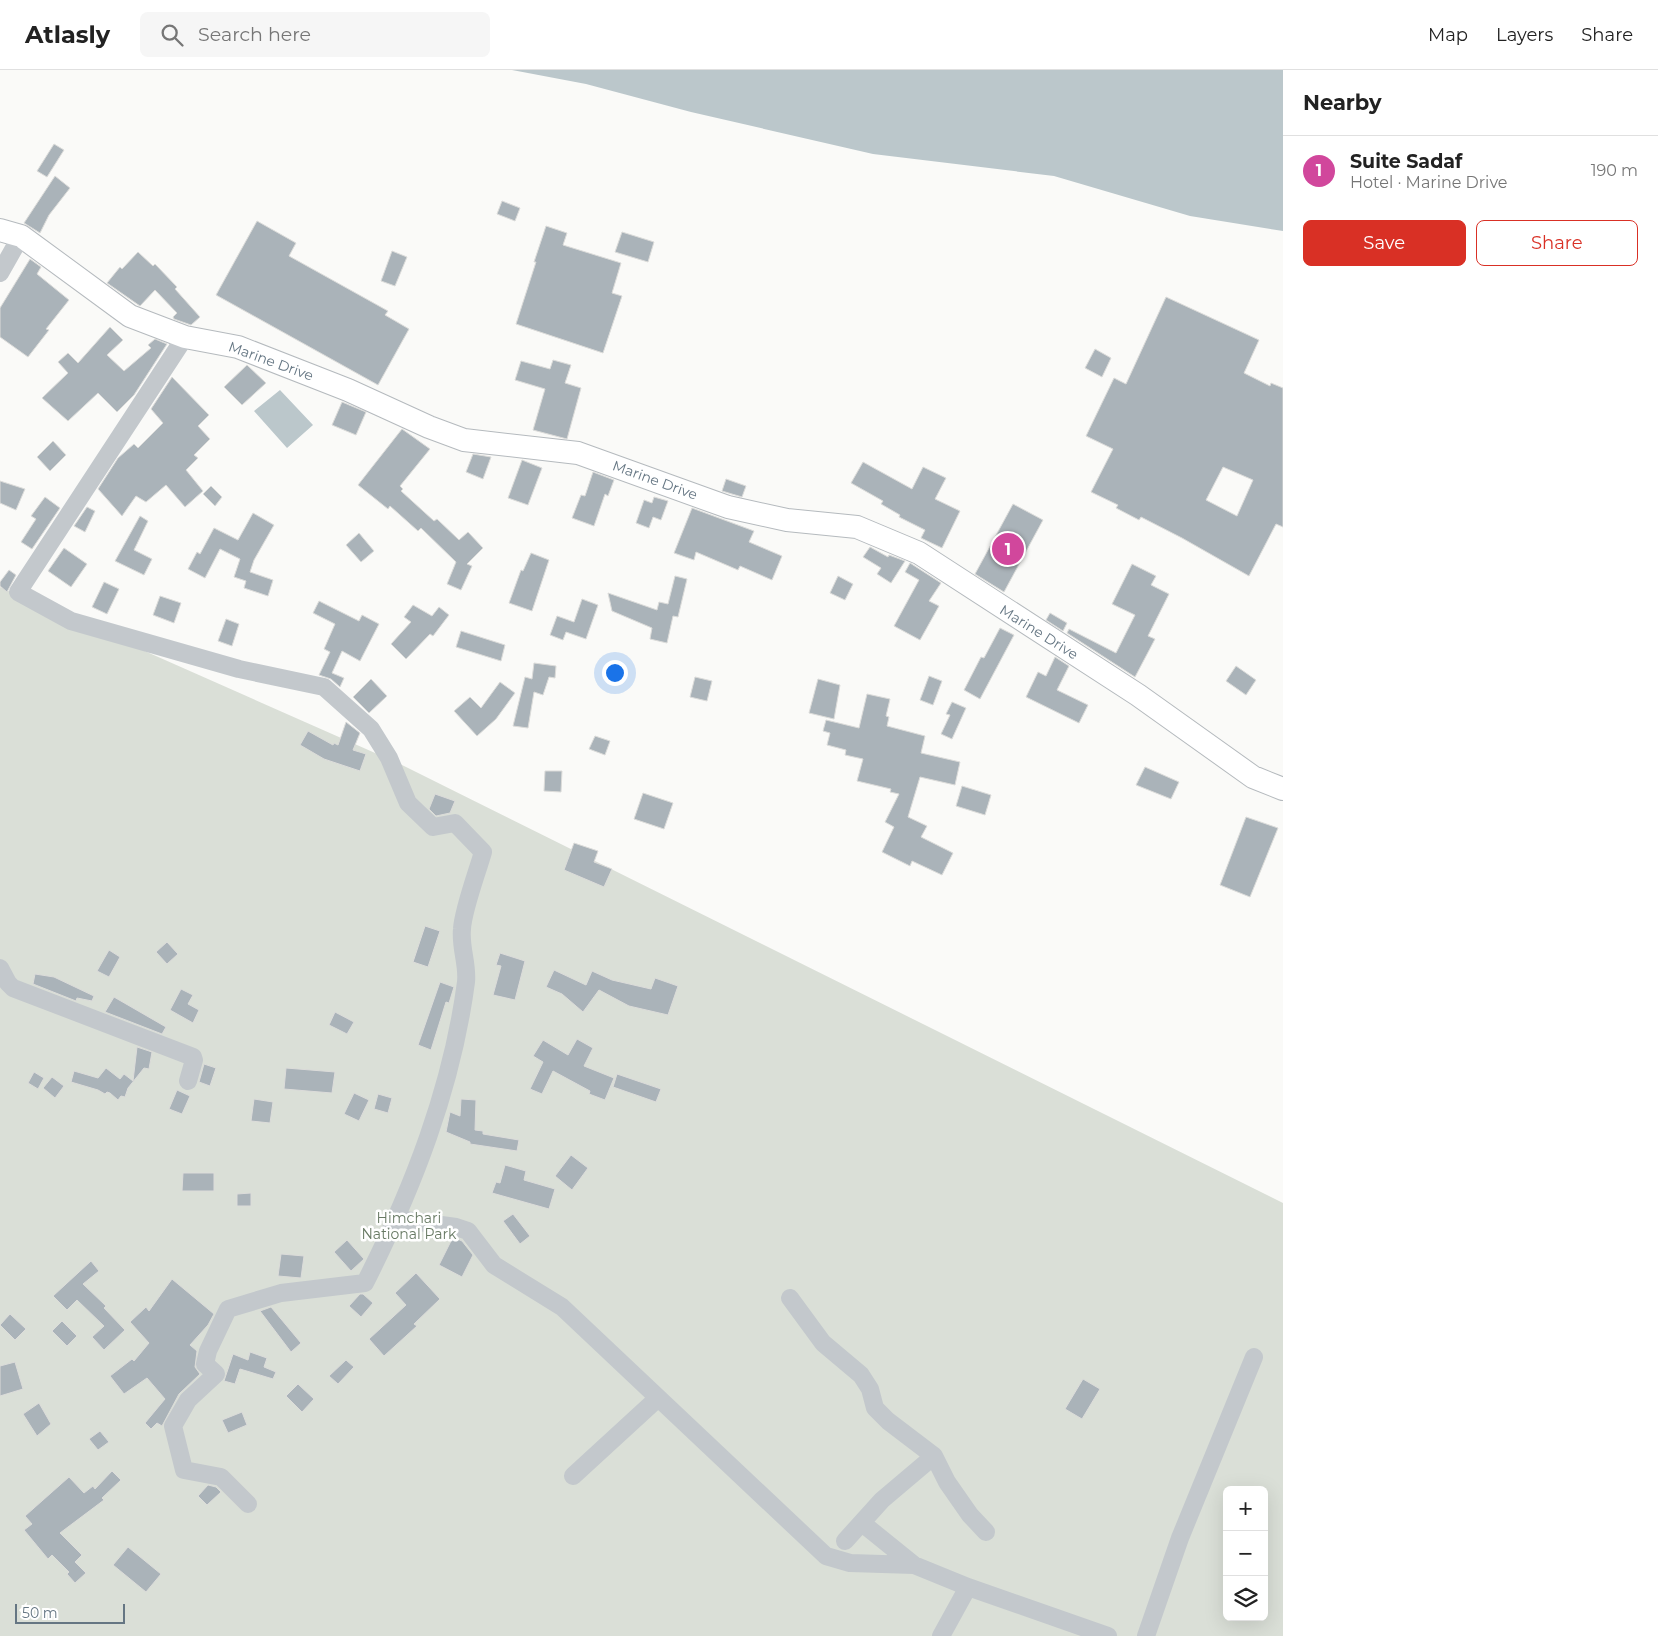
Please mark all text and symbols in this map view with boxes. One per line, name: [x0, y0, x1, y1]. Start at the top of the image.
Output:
search box: [140, 12, 490, 57]
text: Atlasly: [25, 20, 110, 49]
icon: search: [158, 21, 186, 49]
text: Search here: [198, 23, 311, 46]
text: Map: [1428, 24, 1468, 46]
text: Layers: [1496, 24, 1553, 46]
text: Share: [1581, 24, 1633, 46]
text: Nearby: [1303, 90, 1382, 115]
text: Suite Sadaf: [1350, 150, 1462, 173]
text: 1: [1316, 161, 1322, 180]
text: 190 m: [1591, 161, 1638, 180]
text: Hotel · Marine Drive: [1350, 173, 1508, 192]
button: Save: [1303, 220, 1466, 266]
button: Share: [1476, 220, 1638, 266]
street label: Marine Drive: [226, 337, 316, 385]
street label: Marine Drive: [610, 456, 700, 504]
pin: 1: [992, 530, 1024, 568]
street label: Marine Drive: [996, 601, 1082, 663]
your location: [602, 660, 628, 686]
park label: Himchari National Park: [361, 1209, 457, 1243]
map controls: [1223, 1486, 1268, 1621]
button: +: [1223, 1486, 1268, 1531]
button: −: [1223, 1531, 1268, 1576]
button: layers: [1223, 1576, 1268, 1621]
scale bar: [15, 1601, 125, 1624]
text: 50 m: [22, 1604, 58, 1622]

